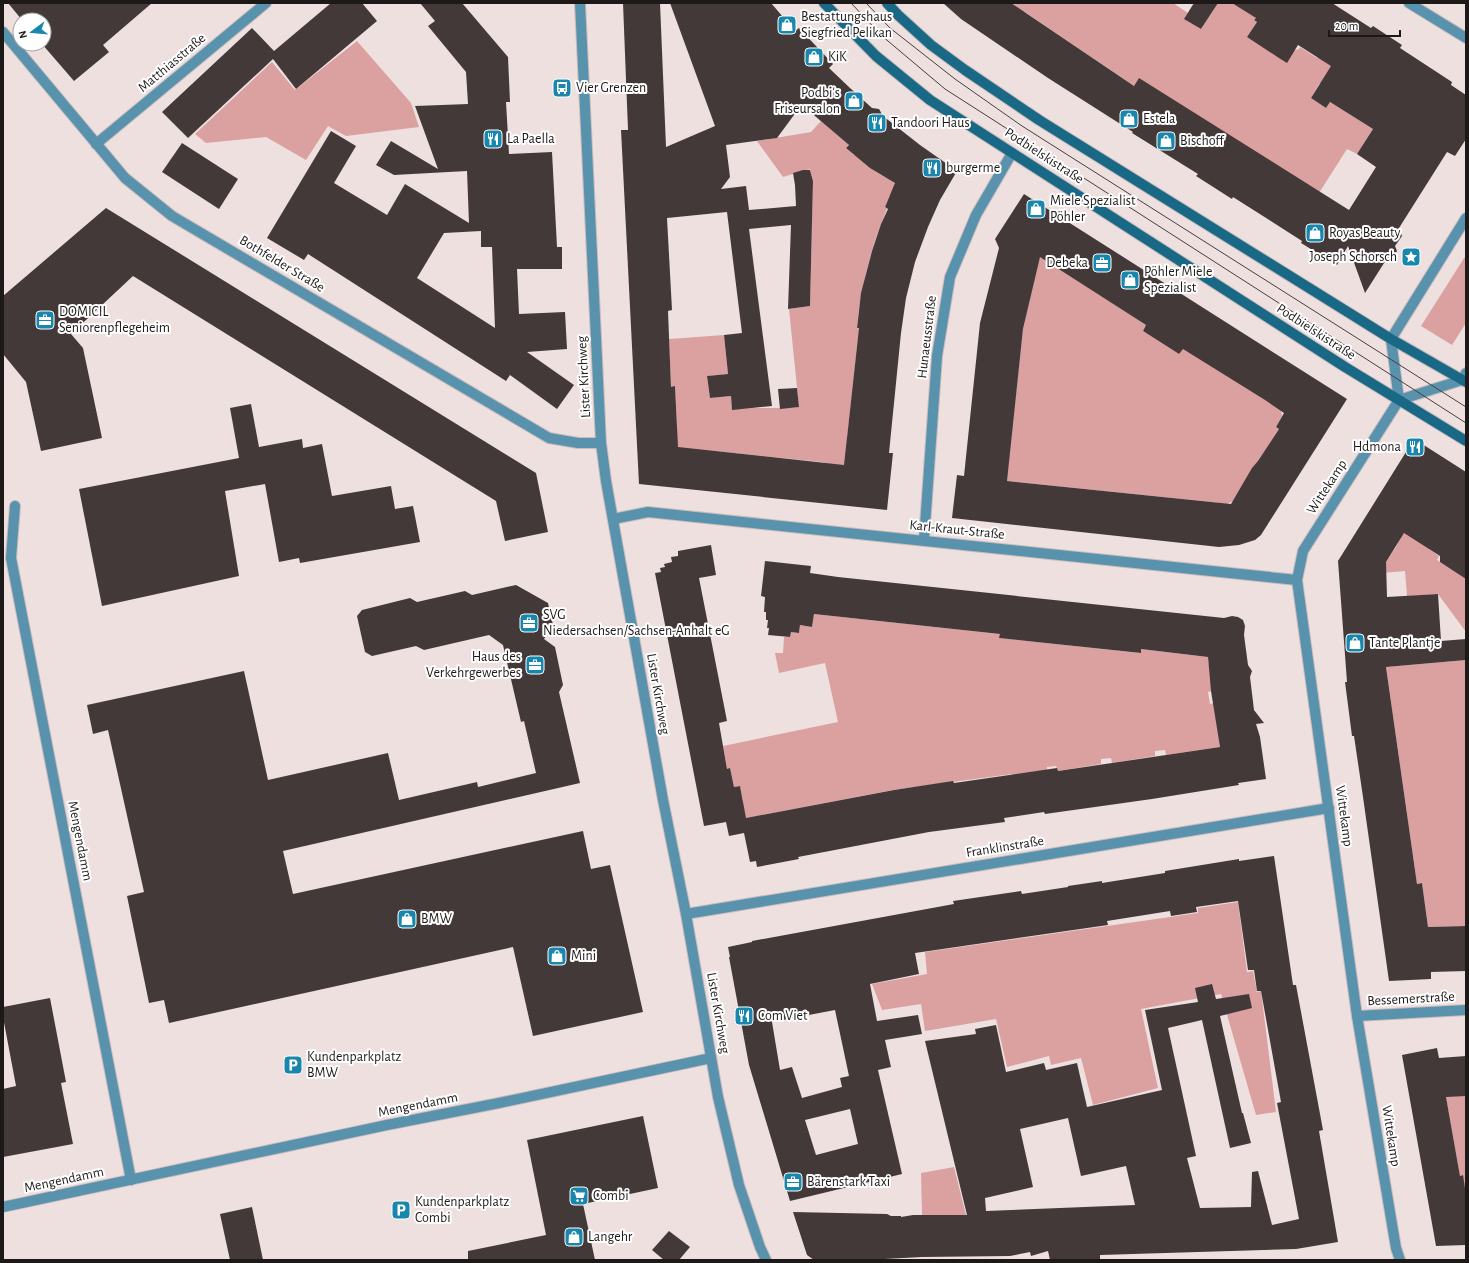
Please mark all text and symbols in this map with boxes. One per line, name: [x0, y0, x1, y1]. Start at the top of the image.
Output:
place label: Bestattungshaus Siegfried Pelikan: [801, 10, 892, 40]
north arrow: [12, 12, 52, 52]
scale bar: [1329, 12, 1400, 38]
shop icon: Bestattungshaus Siegfried Pelikan: [776, 14, 798, 36]
text: 20 m: [1335, 20, 1358, 32]
text: N: [17, 29, 29, 40]
street label: Matthiasstraße: [136, 31, 208, 95]
shop icon: KiK: [803, 46, 825, 68]
place label: KiK: [828, 50, 847, 64]
bus stop icon: Vier Grenzen: [551, 77, 573, 99]
place label: Vier Grenzen: [576, 81, 646, 95]
place label: Podbi's Friseursalon: [774, 86, 840, 116]
shop icon: Podbi's Friseursalon: [843, 90, 865, 112]
shop icon: Estela: [1118, 108, 1140, 130]
restaurant icon: Tandoori Haus: [866, 112, 888, 134]
place label: Estela: [1143, 112, 1176, 126]
place label: Tandoori Haus: [891, 116, 970, 130]
street label: Podbielskistraße: [1002, 125, 1086, 187]
restaurant icon: La Paella: [482, 128, 504, 150]
shop icon: Bischoff: [1155, 130, 1177, 152]
place label: La Paella: [507, 132, 555, 146]
place label: Bischoff: [1180, 134, 1225, 148]
restaurant icon: burgerme: [921, 157, 943, 179]
place label: burgerme: [946, 161, 1000, 175]
place label: Miele Spezialist Pöhler: [1050, 194, 1136, 224]
shop icon: Miele Spezialist Pöhler: [1025, 198, 1047, 220]
shop icon: Royas Beauty: [1304, 222, 1326, 244]
place label: Royas Beauty: [1329, 226, 1401, 240]
street label: Bothfelder Straße: [237, 233, 327, 295]
place icon: Joseph Schorsch: [1400, 246, 1422, 268]
place label: Joseph Schorsch: [1310, 250, 1397, 264]
office icon: Debeka: [1091, 252, 1113, 274]
place label: Debeka: [1046, 256, 1089, 270]
place label: Pöhler Miele Spezialist: [1144, 265, 1212, 295]
shop icon: Pöhler Miele Spezialist: [1119, 269, 1141, 291]
street label: Hunaeusstraße: [915, 295, 939, 379]
street label: Podbielskistraße: [1274, 301, 1358, 363]
place label: DOMICIL Seniorenpflegeheim: [59, 305, 170, 335]
office icon: DOMICIL Seniorenpflegeheim: [34, 309, 56, 331]
street label: Lister Kirchweg: [575, 335, 593, 418]
restaurant icon: Hdmona: [1404, 436, 1426, 458]
place label: Hdmona: [1353, 440, 1402, 454]
street label: Wittekamp: [1304, 457, 1350, 517]
street label: Karl-Kraut-Straße: [909, 518, 1005, 542]
place label: SVG Niedersachsen/Sachsen-Anhalt eG: [543, 608, 730, 638]
office icon: SVG Niedersachsen/Sachsen-Anhalt eG: [518, 612, 540, 634]
shop icon: Tante Plantje: [1344, 632, 1366, 654]
place label: Tante Plantje: [1369, 636, 1440, 650]
place label: Haus des Verkehrgewerbes: [426, 650, 521, 680]
street label: Lister Kirchweg: [644, 652, 672, 736]
office icon: Haus des Verkehrgewerbes: [524, 654, 546, 676]
street label: Wittekamp: [1333, 784, 1355, 848]
street label: Mengendamm: [65, 800, 95, 882]
street label: Franklinstraße: [965, 834, 1045, 860]
shop icon: BMW: [396, 908, 418, 930]
place label: BMW: [421, 912, 452, 926]
shop icon: Mini: [546, 945, 568, 967]
place label: Mini: [571, 949, 596, 963]
street label: Lister Kirchweg: [704, 971, 732, 1055]
street label: Bessemerstraße: [1367, 990, 1455, 1008]
restaurant icon: Com Viet: [733, 1005, 755, 1027]
place label: Com Viet: [758, 1009, 808, 1023]
place label: Kundenparkplatz BMW: [307, 1050, 401, 1080]
parking icon: Kundenparkplatz BMW: [282, 1054, 304, 1076]
street label: Mengendamm: [377, 1090, 459, 1120]
street label: Wittekamp: [1379, 1104, 1403, 1168]
street label: Mengendamm: [23, 1165, 105, 1195]
office icon: Bärenstark Taxi: [782, 1171, 804, 1193]
place label: Bärenstark Taxi: [807, 1175, 890, 1189]
supermarket icon: Combi: [568, 1185, 590, 1207]
place label: Combi: [593, 1189, 629, 1203]
place label: Kundenparkplatz Combi: [415, 1195, 509, 1225]
parking icon: Kundenparkplatz Combi: [390, 1199, 412, 1221]
shop icon: Langehr: [563, 1226, 585, 1248]
place label: Langehr: [588, 1230, 633, 1244]

